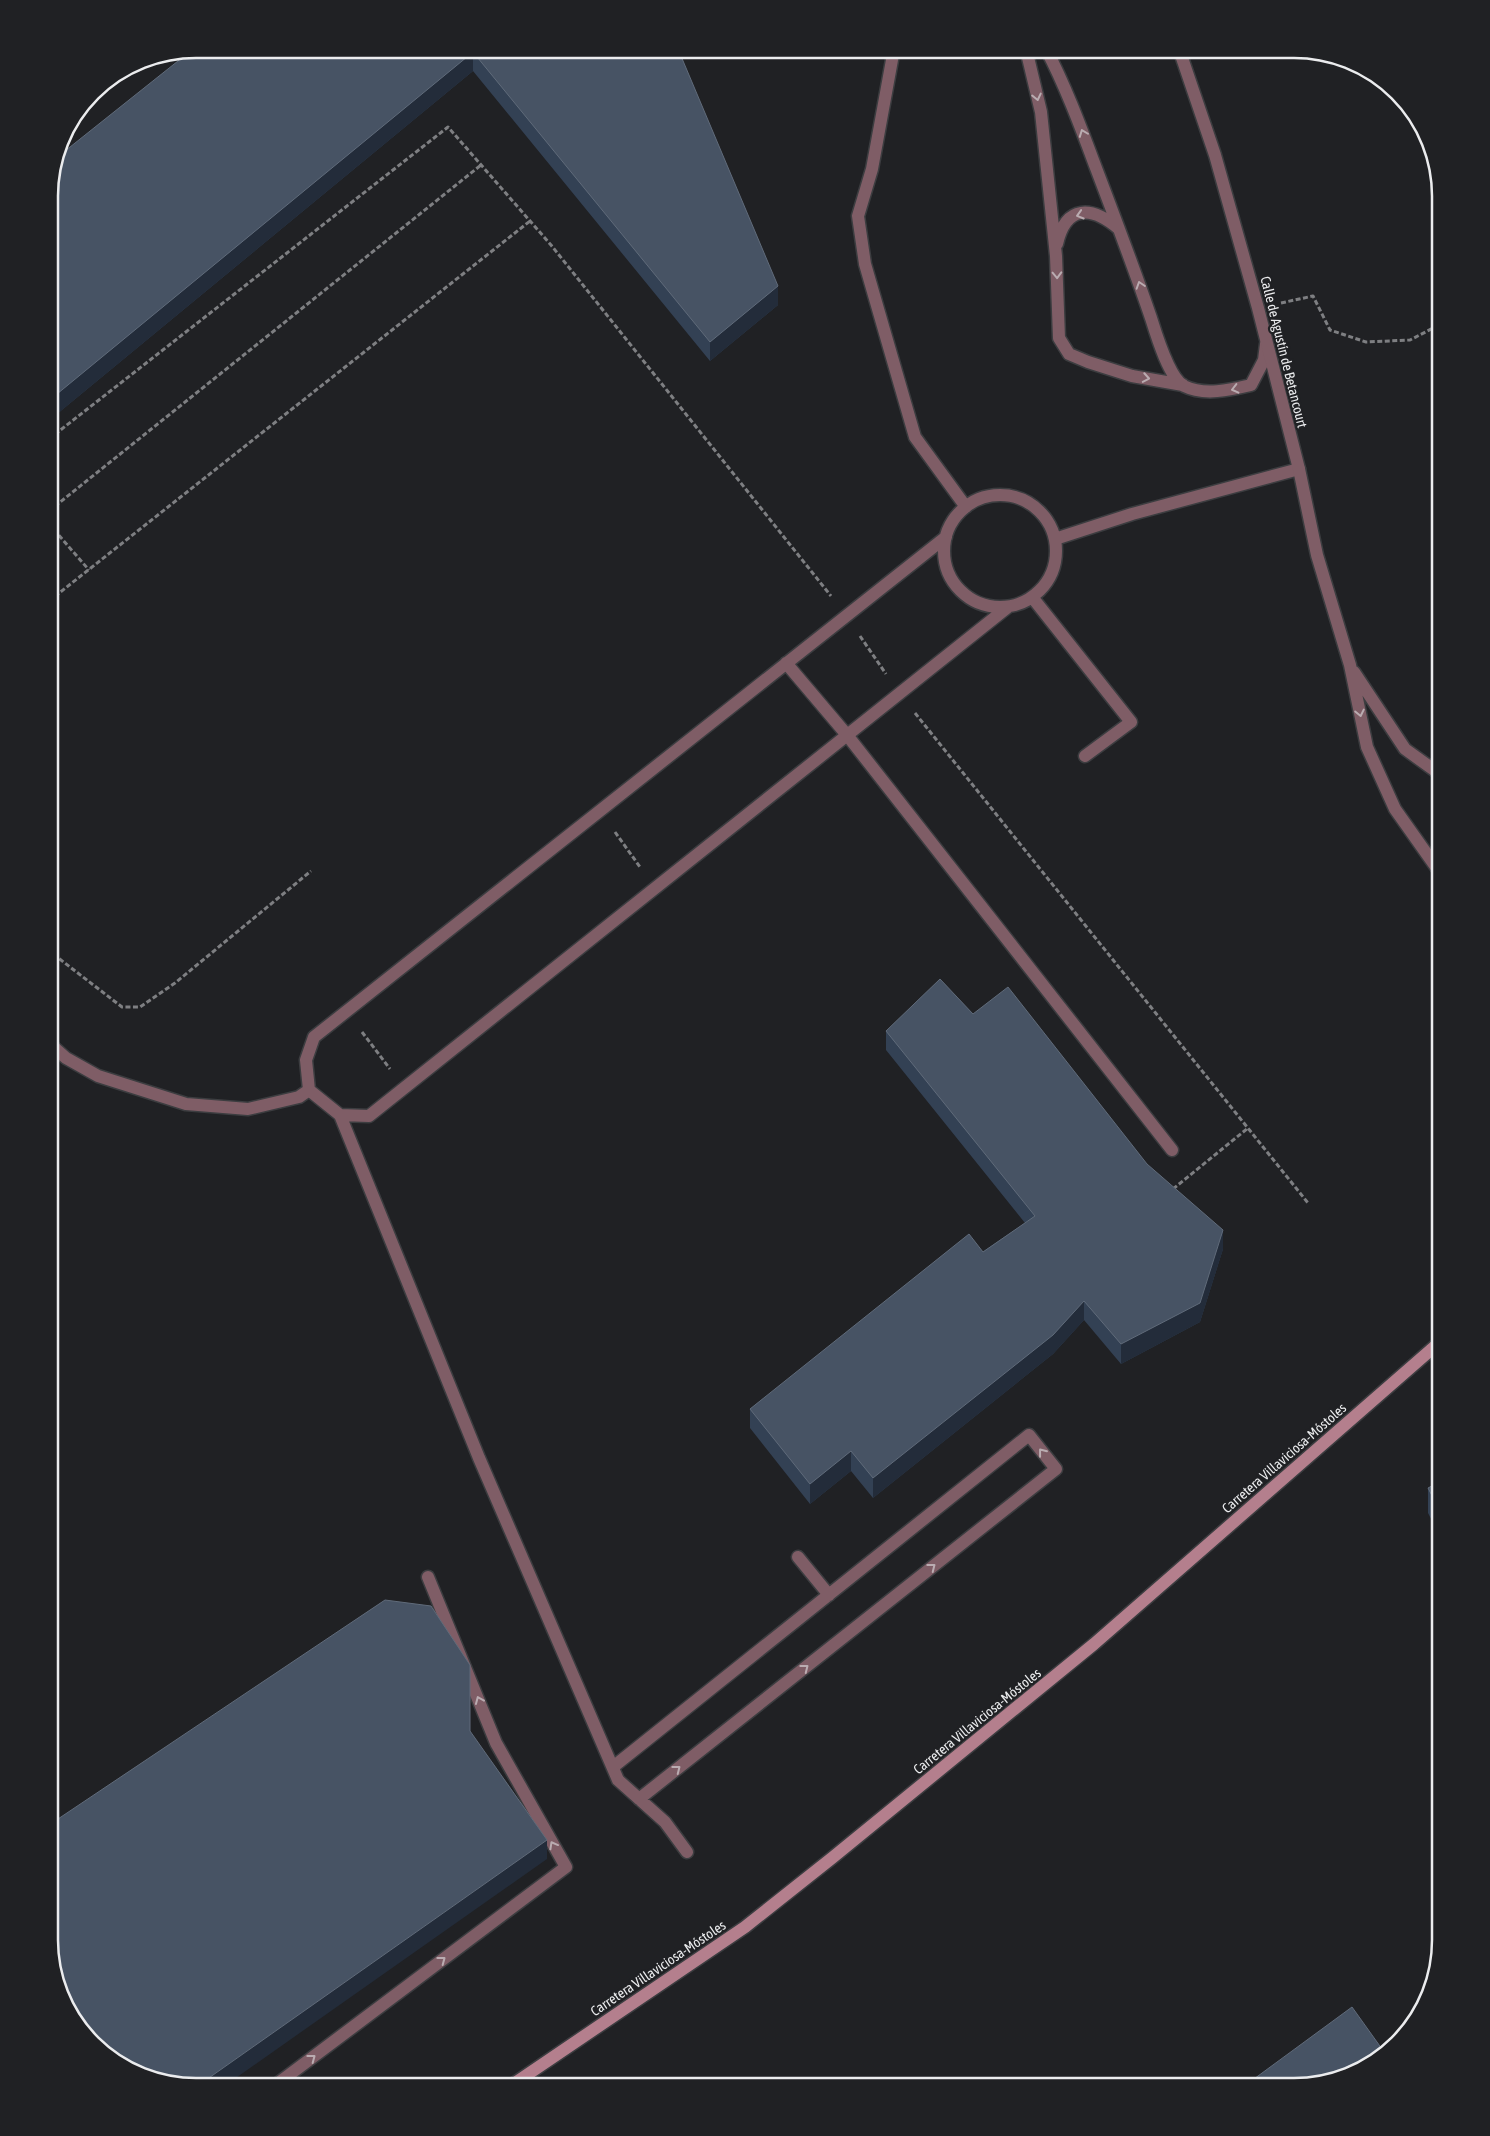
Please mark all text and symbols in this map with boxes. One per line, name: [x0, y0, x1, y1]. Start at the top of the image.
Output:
one-way arrow: [1031, 92, 1042, 101]
one-way arrow: [1079, 129, 1089, 138]
one-way arrow: [1076, 209, 1085, 219]
one-way arrow: [1052, 272, 1062, 279]
street label: Calle de Agustín de Betancourt: [1257, 275, 1311, 429]
one-way arrow: [1136, 282, 1146, 290]
one-way arrow: [1141, 373, 1150, 383]
one-way arrow: [1230, 383, 1239, 394]
one-way arrow: [1354, 708, 1364, 717]
street label: Carretera Villaviciosa-Móstoles: [1219, 1400, 1349, 1516]
one-way arrow: [1040, 1449, 1048, 1458]
one-way arrow: [926, 1565, 935, 1573]
one-way arrow: [799, 1665, 809, 1674]
street label: Carretera Villaviciosa-Móstoles: [910, 1665, 1044, 1777]
one-way arrow: [474, 1697, 484, 1705]
one-way arrow: [671, 1766, 680, 1774]
one-way arrow: [550, 1841, 560, 1850]
street label: Carretera Villaviciosa-Móstoles: [588, 1917, 728, 2019]
one-way arrow: [436, 1957, 446, 1966]
one-way arrow: [306, 2055, 315, 2063]

